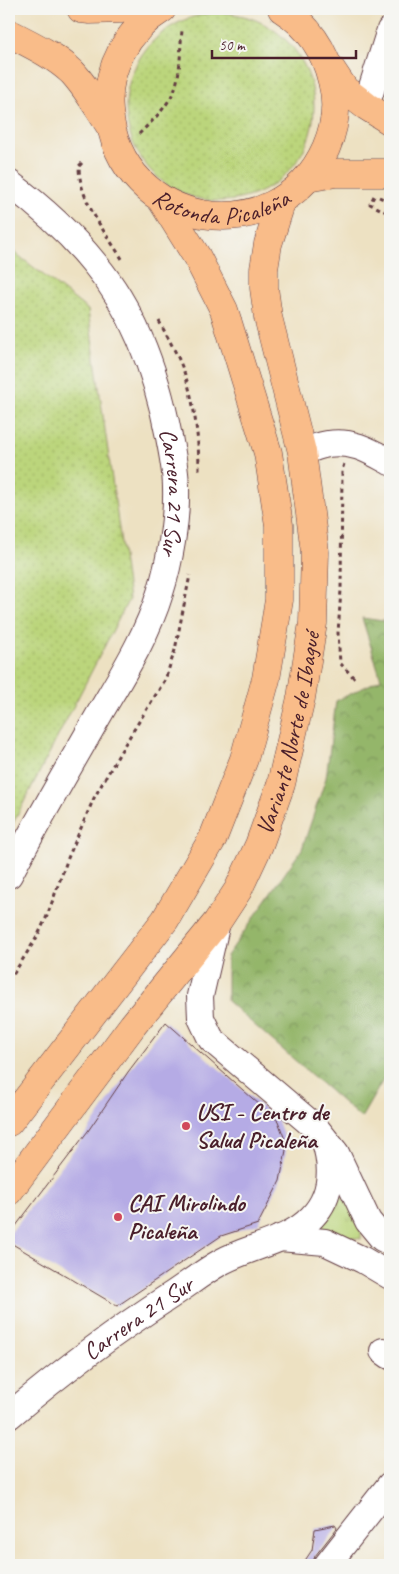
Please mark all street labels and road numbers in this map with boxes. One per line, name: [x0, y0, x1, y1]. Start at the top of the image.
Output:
street label: Rotonda Picaleña: [152, 174, 292, 202]
street label: Carrera 21 Sur: [153, 426, 191, 560]
street label: Variante Norte de Ibagué: [249, 626, 327, 839]
street label: Carrera 21 Sur: [77, 1268, 201, 1367]

